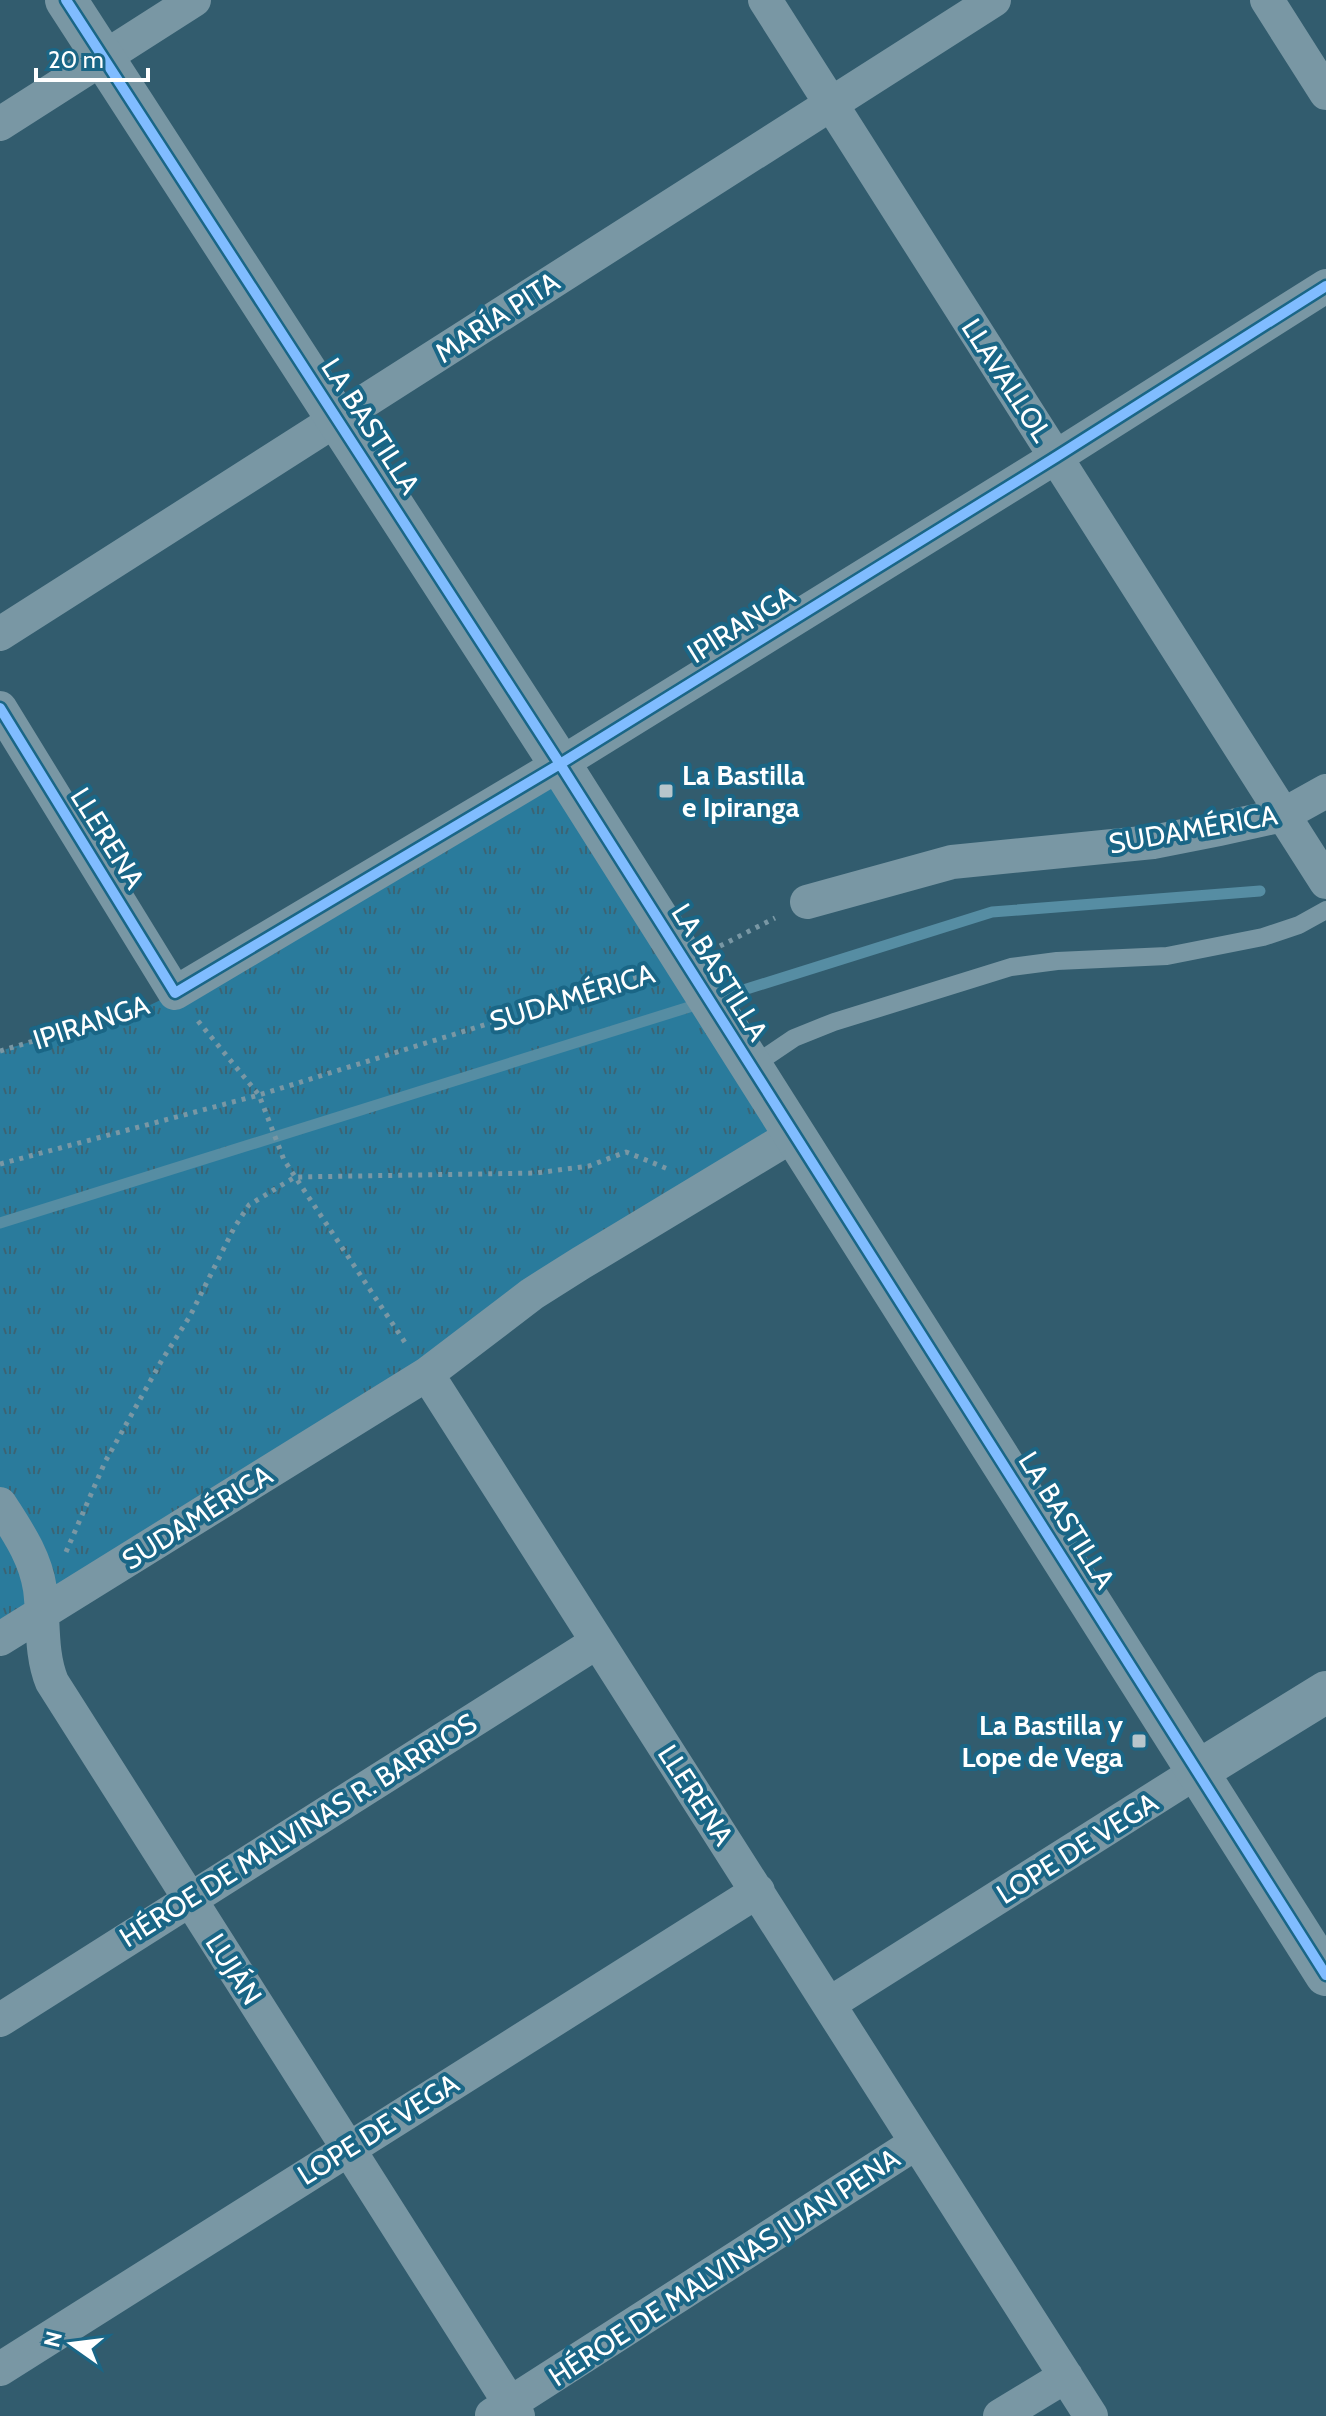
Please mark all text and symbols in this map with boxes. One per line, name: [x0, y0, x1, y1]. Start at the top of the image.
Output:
scale bar: [36, 32, 148, 82]
text: 20 m: [48, 45, 104, 74]
street label: MARÍA PITA: [428, 264, 566, 370]
street label: LLAVALLOL: [955, 312, 1059, 448]
street label: LA BASTILLA: [314, 352, 428, 501]
street label: IPIRANGA: [681, 577, 802, 670]
place label: La Bastilla e Ipiranga: [682, 758, 805, 824]
street label: LLERENA: [64, 781, 153, 896]
marker: La Bastilla e Ipiranga: [657, 782, 675, 800]
street label: SUDAMÉRICA: [1106, 797, 1281, 861]
street label: LA BASTILLA: [664, 897, 776, 1047]
street label: SUDAMÉRICA: [485, 956, 659, 1038]
street label: IPIRANGA: [29, 987, 154, 1057]
street label: LA BASTILLA: [1011, 1445, 1123, 1595]
street label: SUDAMÉRICA: [116, 1457, 279, 1577]
street label: HÉROE DE MALVINAS R. BARRIOS: [113, 1706, 483, 1954]
place label: La Bastilla y Lope de Vega: [961, 1708, 1123, 1774]
marker: La Bastilla y Lope de Vega: [1130, 1732, 1148, 1750]
street label: LLERENA: [651, 1738, 741, 1852]
street label: LOPE DE VEGA: [990, 1785, 1164, 1911]
street label: LUJÁN: [199, 1927, 269, 2011]
street label: LOPE DE VEGA: [291, 2066, 465, 2192]
street label: HÉROE DE MALVINAS JUAN PENA: [542, 2140, 906, 2393]
north arrow: [32, 2304, 112, 2384]
text: N: [38, 2328, 68, 2350]

